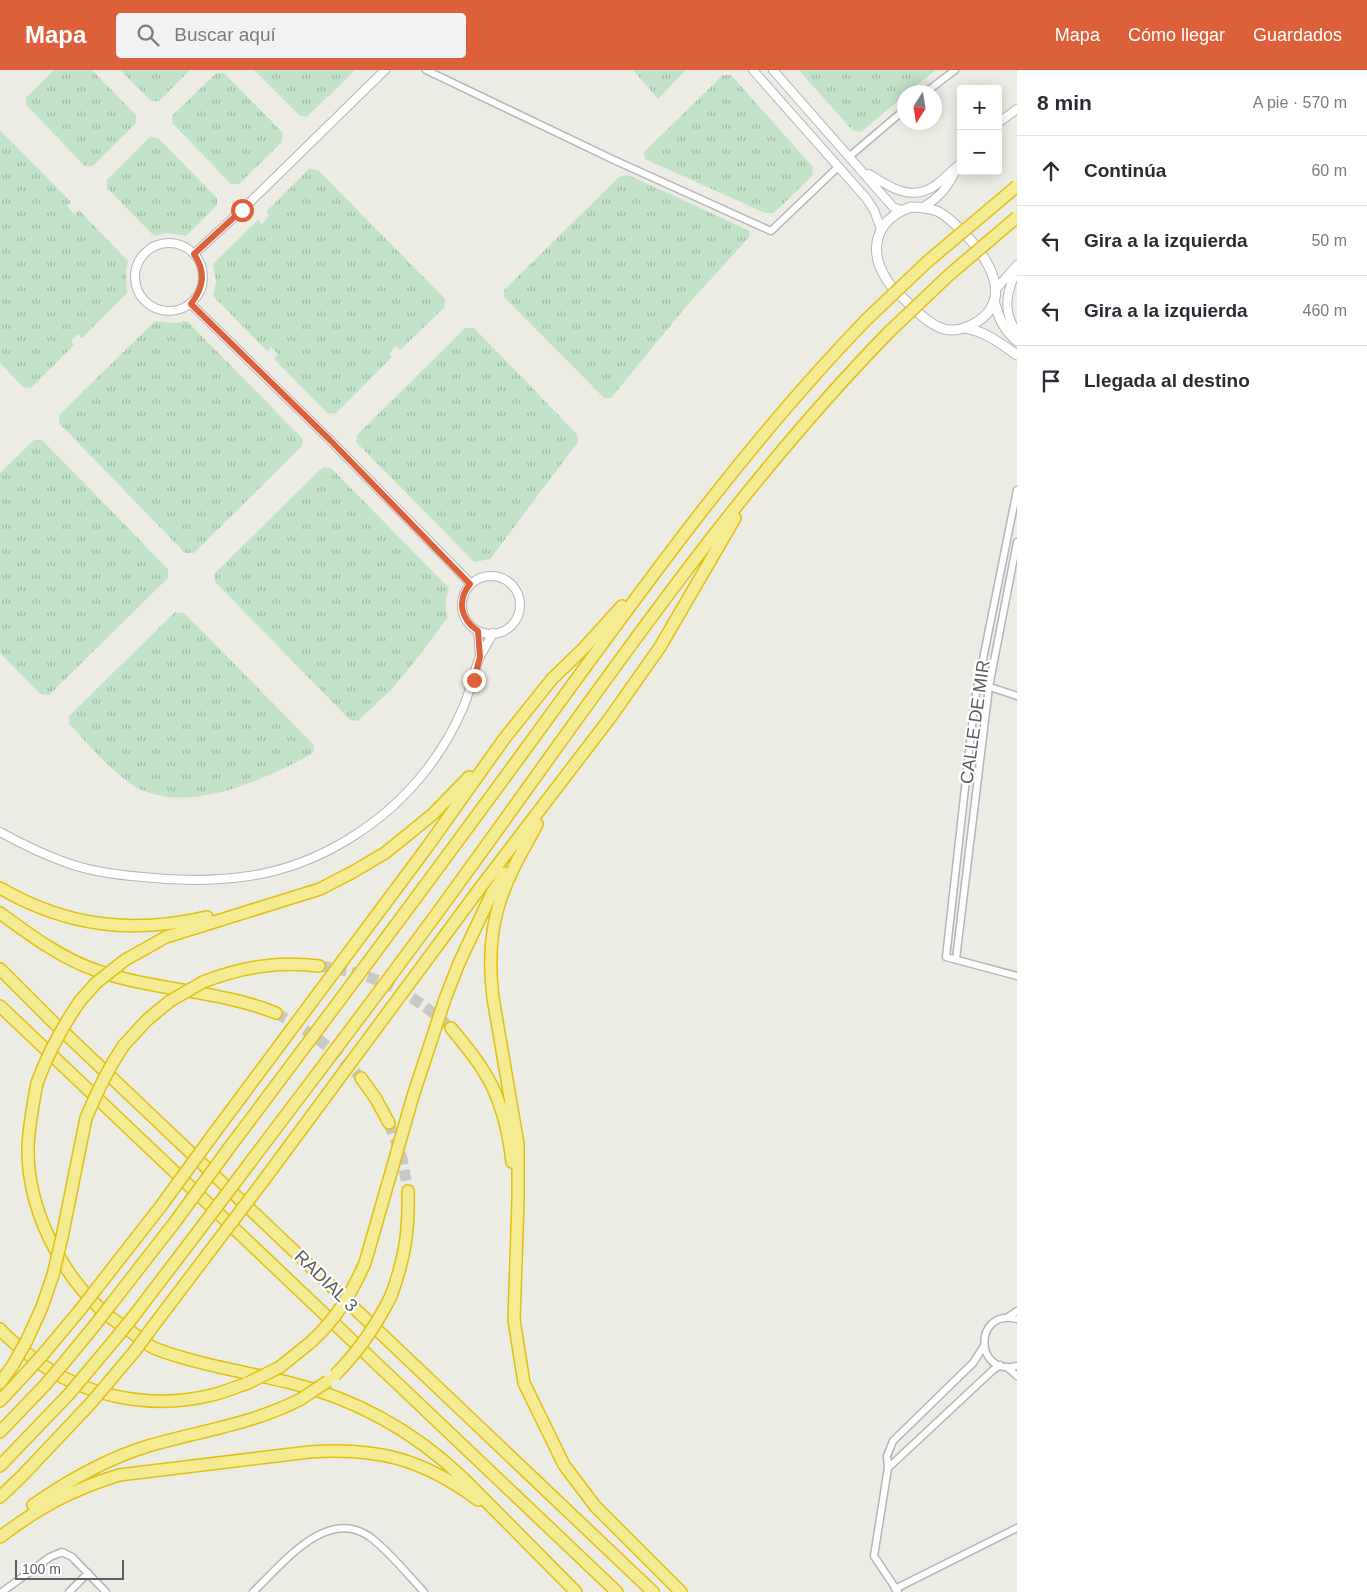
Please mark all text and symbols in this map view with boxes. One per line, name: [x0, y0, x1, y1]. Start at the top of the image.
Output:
search box: [116, 13, 466, 58]
text: Mapa: [25, 21, 86, 48]
icon: search: [134, 21, 162, 49]
text: Buscar aquí: [174, 24, 276, 45]
text: Mapa: [1055, 25, 1100, 45]
text: Cómo llegar: [1128, 25, 1225, 45]
text: Guardados: [1253, 25, 1342, 45]
north arrow: [897, 85, 942, 130]
map controls: [957, 85, 1002, 175]
button: +: [957, 85, 1002, 130]
text: 8 min: [1037, 91, 1092, 114]
text: A pie · 570 m: [1253, 94, 1347, 111]
button: −: [957, 130, 1002, 175]
icon: ahead: [1037, 157, 1065, 185]
text: Continúa: [1084, 160, 1166, 181]
text: 60 m: [1311, 162, 1347, 179]
route start: [231, 199, 254, 222]
icon: left: [1037, 227, 1065, 255]
text: Gira a la izquierda: [1084, 230, 1248, 251]
text: 50 m: [1311, 232, 1347, 249]
icon: left: [1037, 297, 1065, 325]
text: Gira a la izquierda: [1084, 300, 1248, 321]
text: 460 m: [1303, 302, 1347, 319]
icon: arrive: [1037, 367, 1065, 395]
text: Llegada al destino: [1084, 370, 1250, 391]
street label: CALLE DE MIR: [956, 659, 994, 785]
route end: [463, 669, 486, 692]
street label: RADIAL 3: [291, 1246, 361, 1316]
scale bar: [15, 1557, 124, 1580]
text: 100 m: [22, 1561, 61, 1577]

